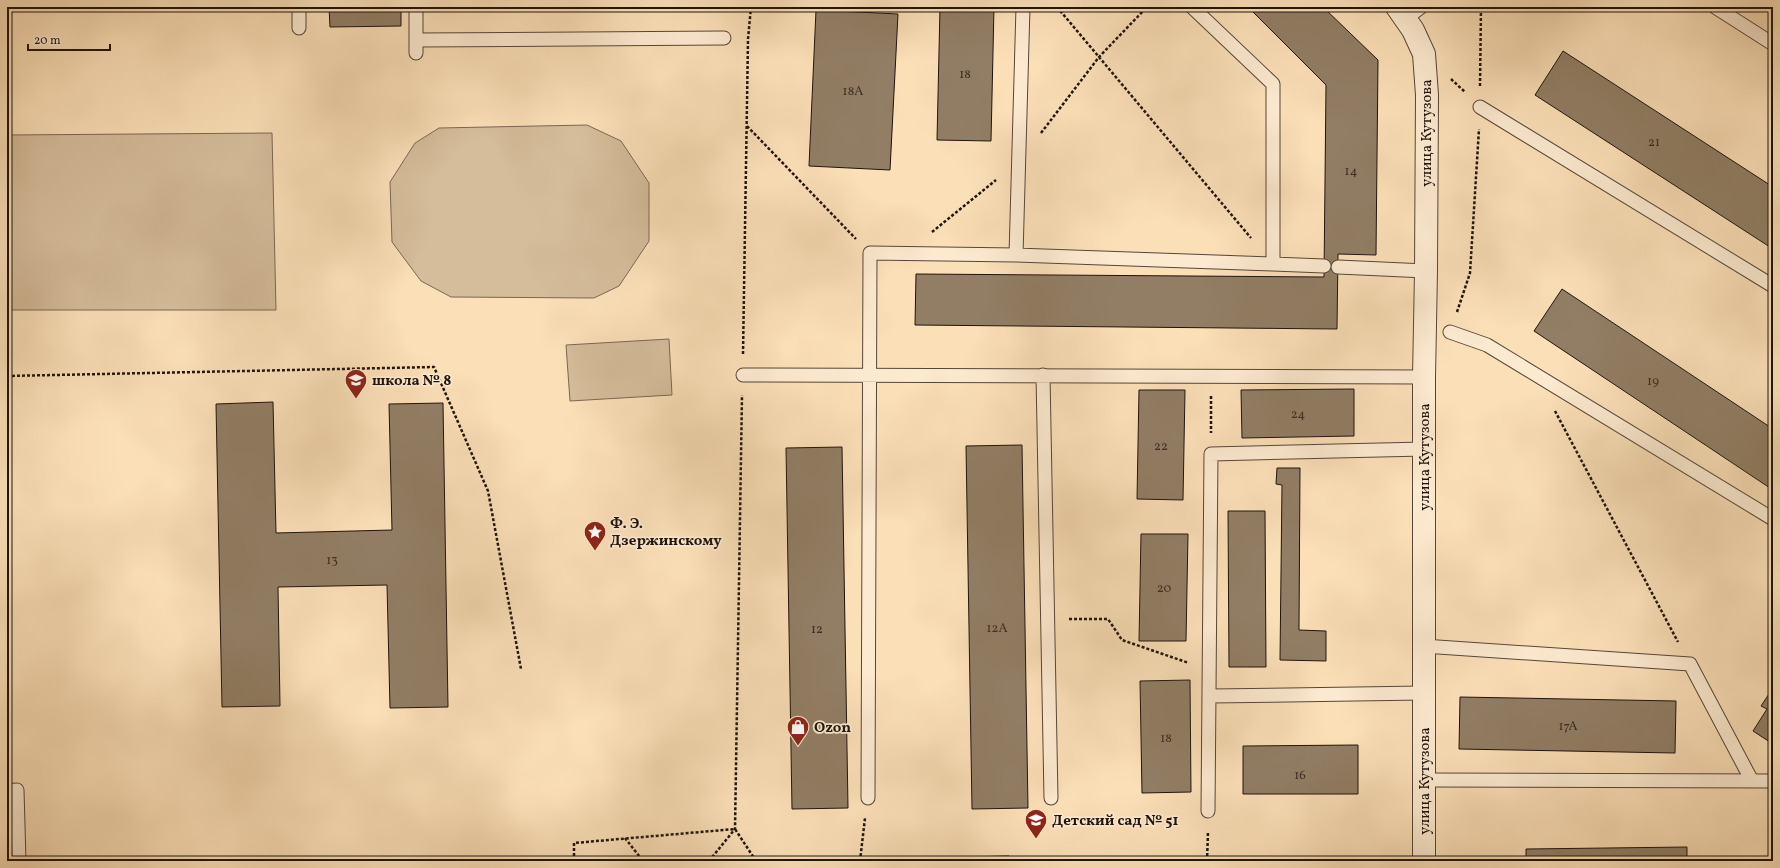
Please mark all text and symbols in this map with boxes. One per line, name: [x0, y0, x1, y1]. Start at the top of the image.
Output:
scale bar: [28, 26, 110, 52]
text: 20 m: [34, 33, 61, 49]
house number: 18: [959, 66, 971, 84]
street label: улица Кутузова: [1417, 79, 1438, 187]
house number: 18А: [843, 83, 863, 101]
house number: 21: [1648, 134, 1660, 152]
house number: 14: [1345, 163, 1358, 181]
school or university icon: школа № 8: [343, 367, 369, 400]
place label: школа № 8: [372, 371, 451, 392]
house number: 19: [1647, 373, 1659, 391]
street label: улица Кутузова: [1415, 403, 1436, 511]
house number: 24: [1291, 406, 1305, 424]
house number: 22: [1154, 438, 1168, 456]
place label: Ф. Э. Дзержинскому: [610, 514, 722, 552]
place icon: Ф. Э. Дзержинскому: [582, 519, 608, 552]
house number: 13: [326, 552, 338, 570]
house number: 20: [1157, 580, 1172, 598]
house number: 12А: [986, 620, 1008, 638]
house number: 12: [811, 621, 823, 639]
shop icon: Ozon: [785, 714, 811, 747]
place label: Ozon: [814, 718, 851, 739]
house number: 17А: [1558, 718, 1578, 736]
street label: улица Кутузова: [1415, 727, 1436, 835]
house number: 18: [1160, 730, 1172, 748]
house number: 16: [1294, 767, 1306, 785]
school or university icon: Детский сад № 51: [1023, 807, 1049, 840]
place label: Детский сад № 51: [1052, 811, 1179, 832]

